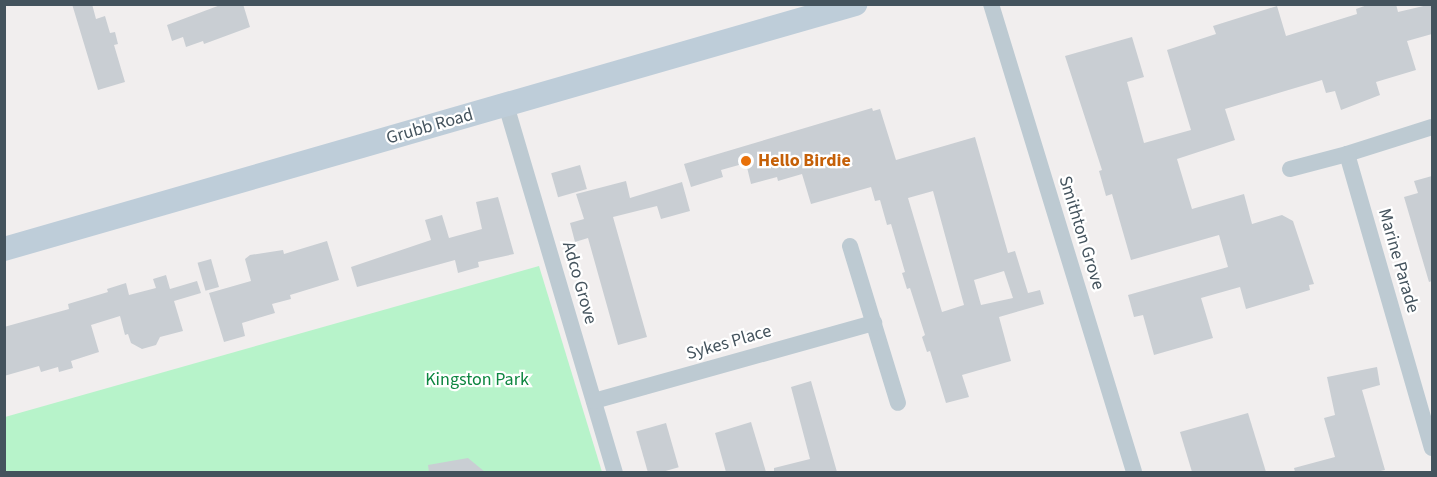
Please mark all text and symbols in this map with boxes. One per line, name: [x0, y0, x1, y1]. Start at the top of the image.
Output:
street label: Grubb Road: [384, 104, 476, 150]
place label: Hello Birdie: [758, 150, 851, 172]
marker: Hello Birdie: [739, 154, 753, 168]
street label: Smithton Grove: [1053, 173, 1109, 293]
street label: Marine Parade: [1373, 206, 1423, 316]
street label: Adco Grove: [557, 239, 601, 327]
street label: Sykes Place: [684, 321, 774, 365]
park label: Kingston Park: [425, 369, 529, 391]

